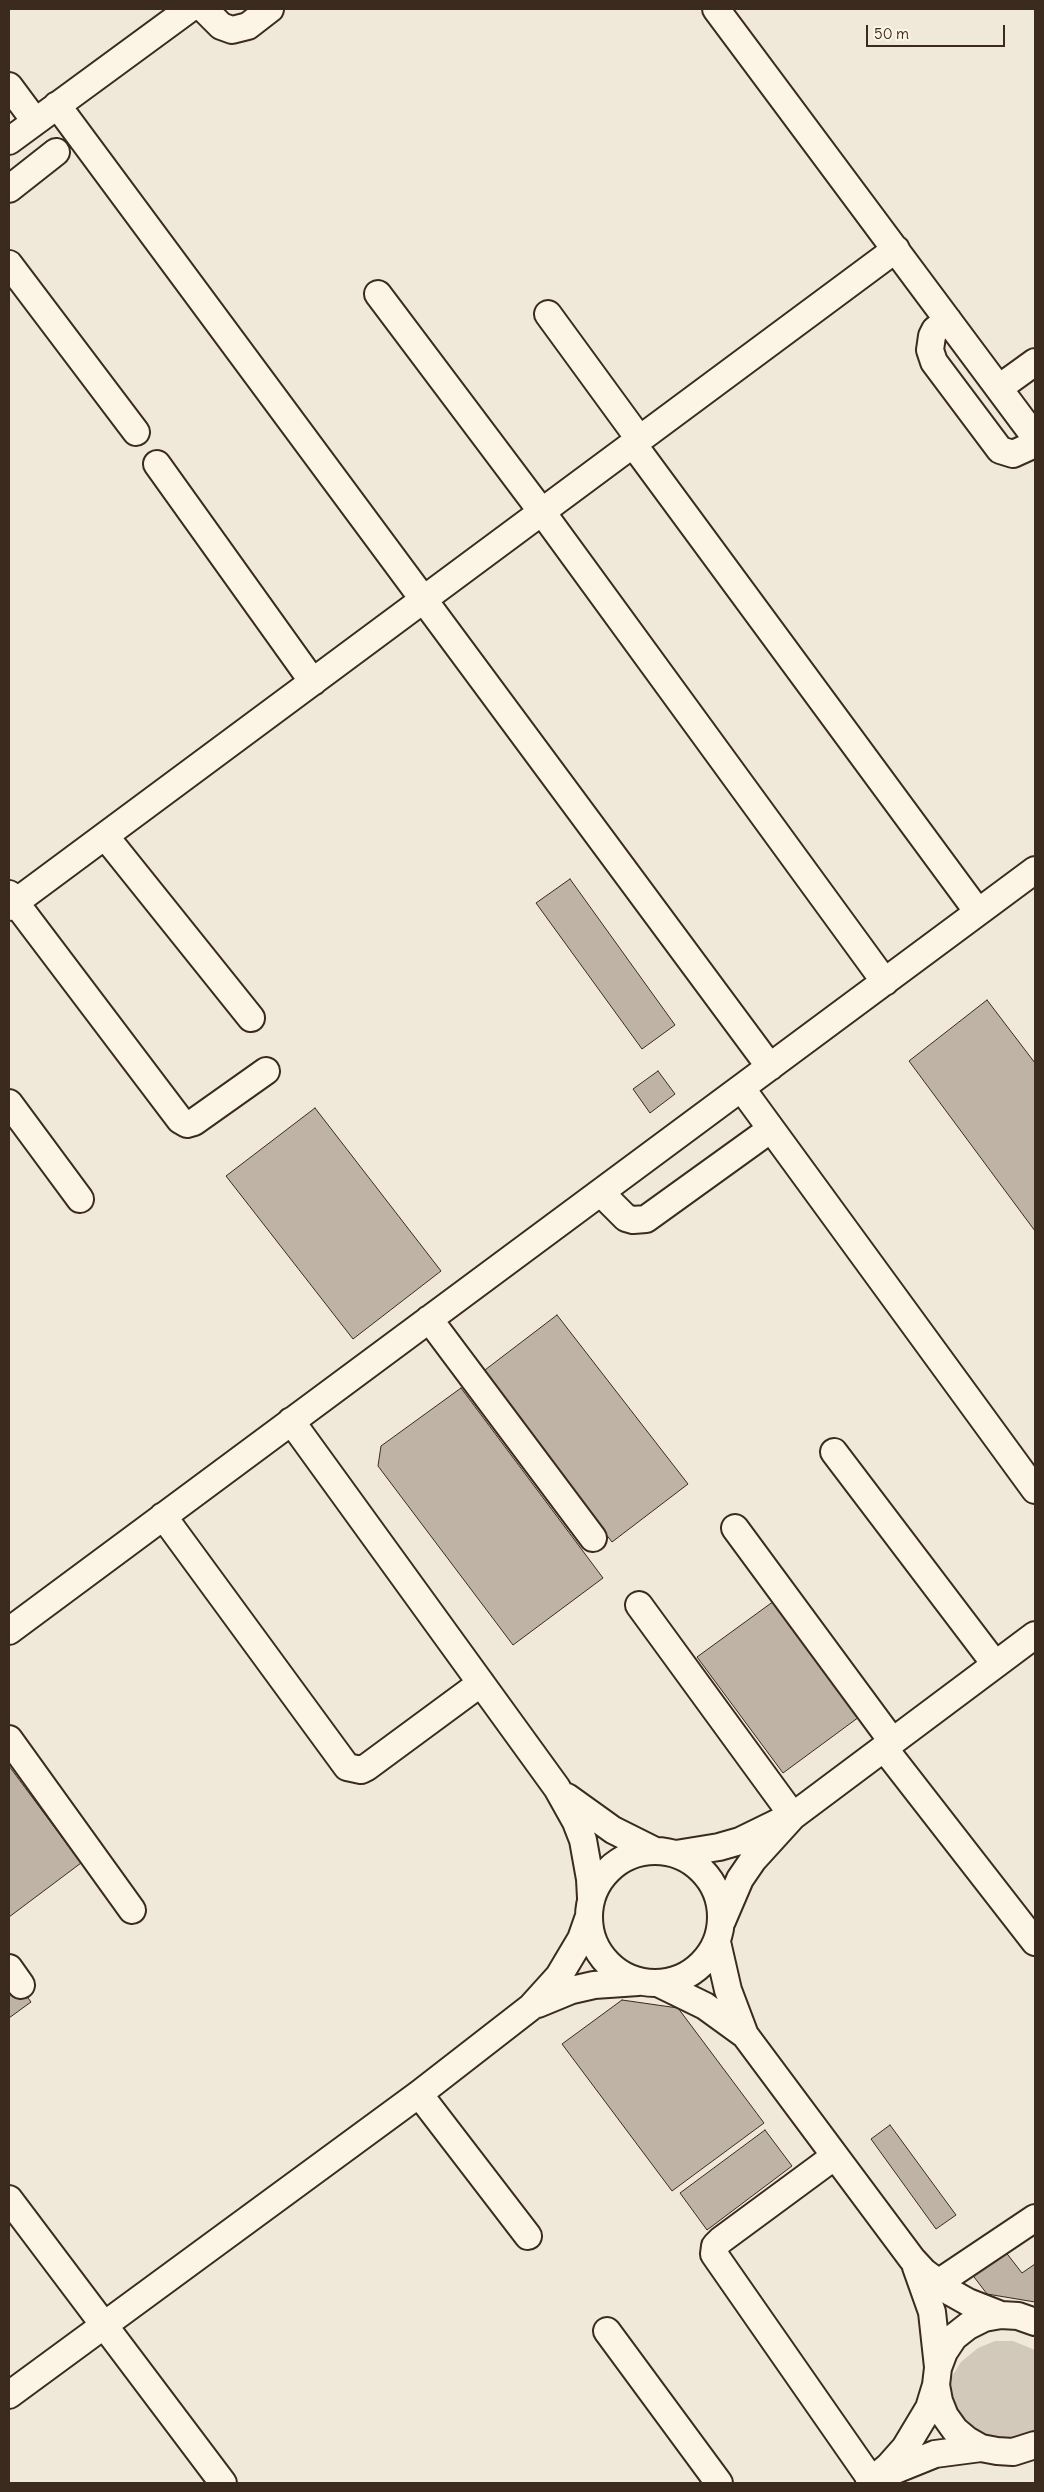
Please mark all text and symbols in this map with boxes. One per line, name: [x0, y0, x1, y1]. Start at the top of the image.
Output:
scale bar: [869, 15, 1008, 47]
text: 50 m: [874, 24, 909, 43]

